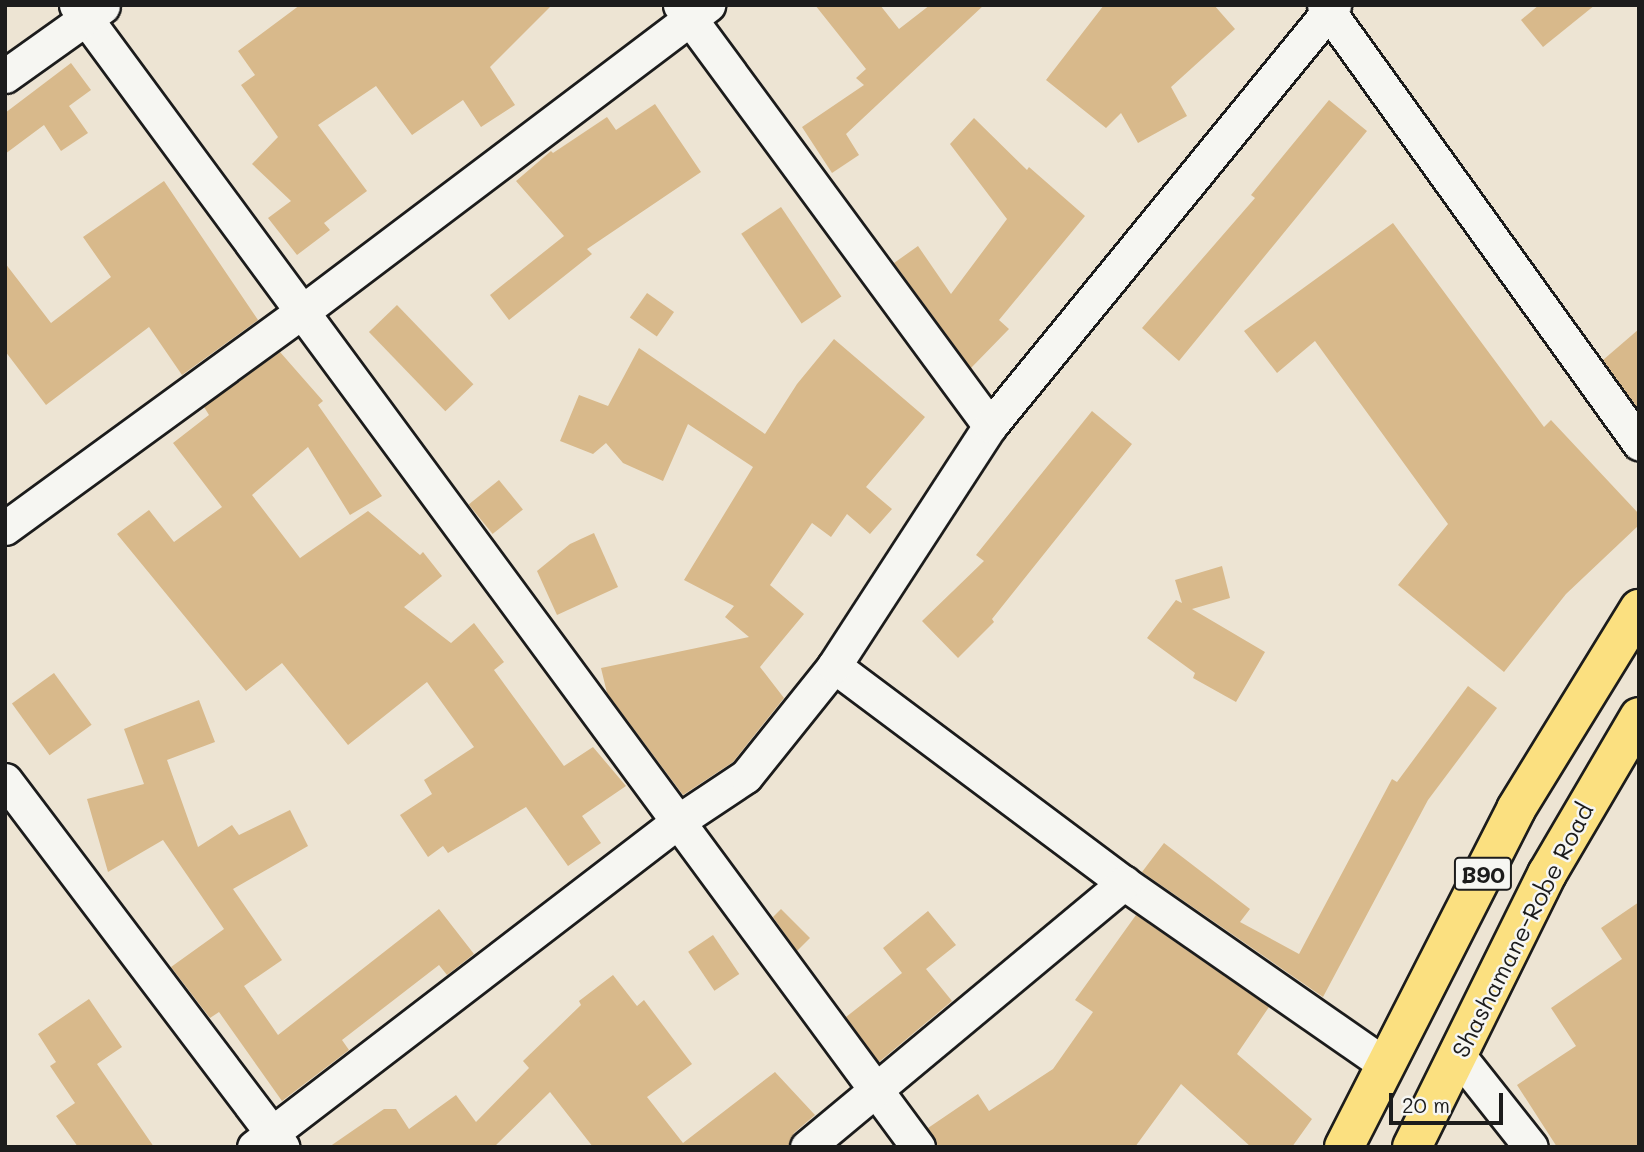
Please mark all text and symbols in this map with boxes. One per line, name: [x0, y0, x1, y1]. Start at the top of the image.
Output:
street label: Shashamane-Robe Road: [1445, 798, 1599, 1062]
road number: B90: [1453, 854, 1513, 894]
scale bar: [1392, 1078, 1506, 1122]
text: 20 m: [1402, 1091, 1450, 1118]

